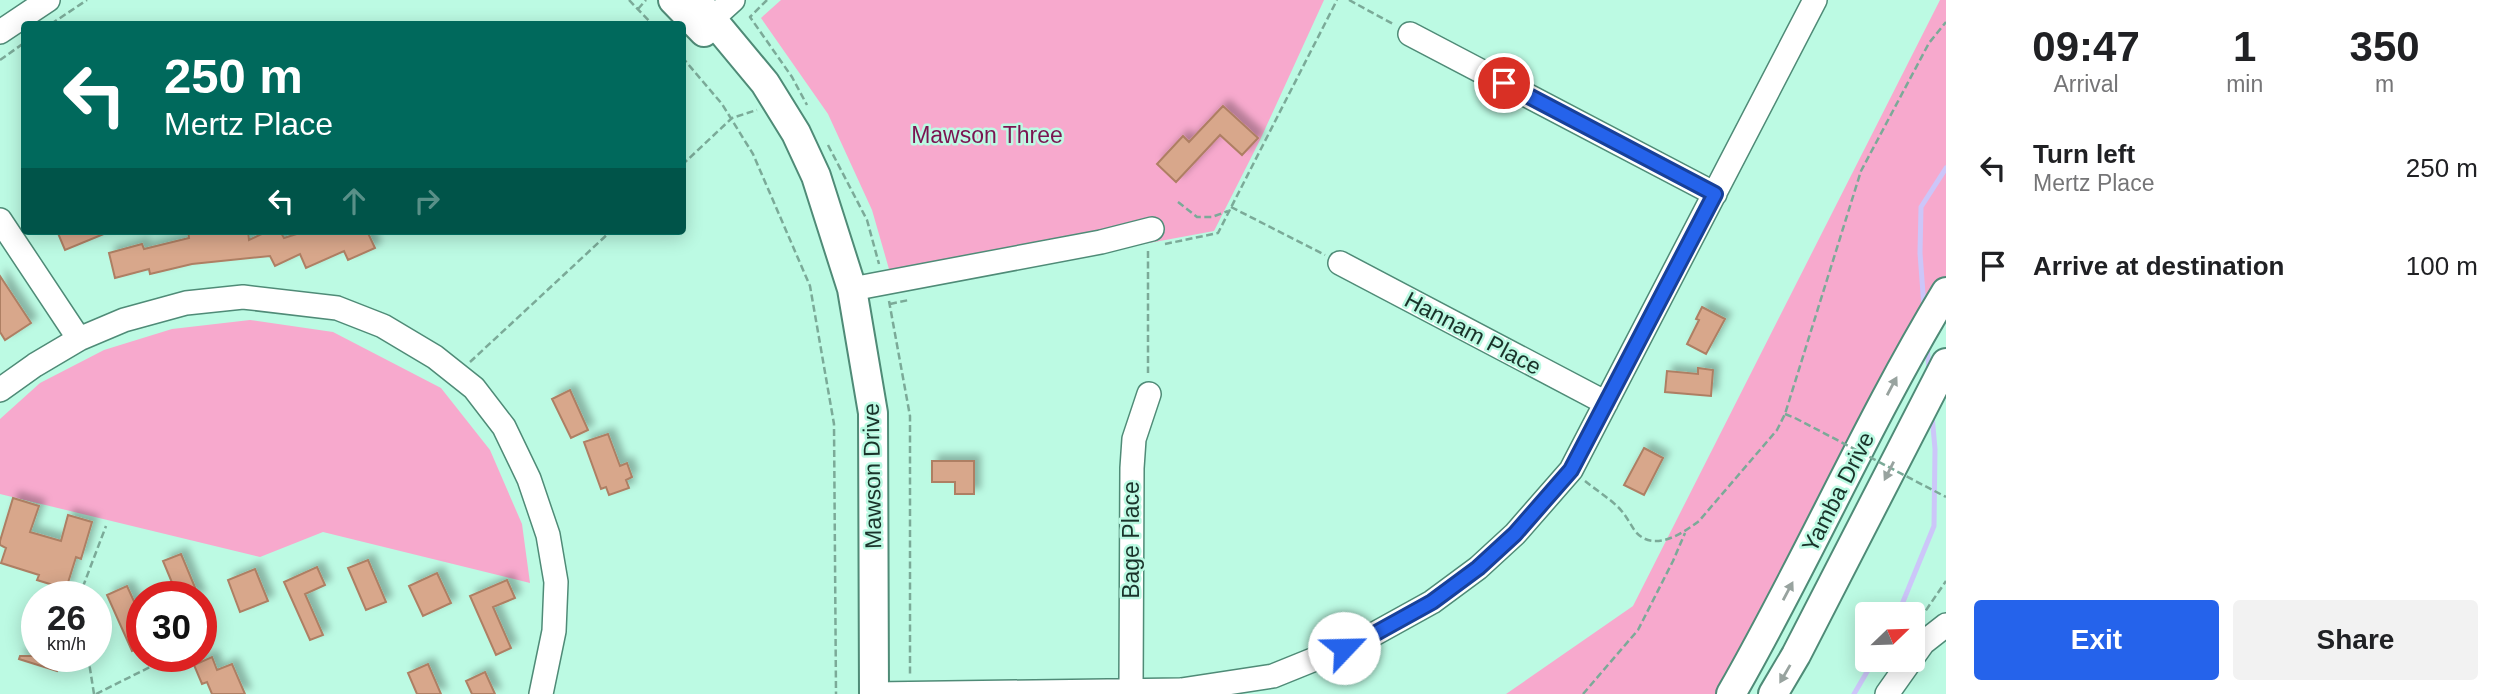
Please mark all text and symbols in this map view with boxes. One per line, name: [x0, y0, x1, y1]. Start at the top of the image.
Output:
text: 09:47: [2032, 23, 2140, 70]
text: 1: [2233, 23, 2256, 70]
text: 350: [2350, 23, 2420, 70]
icon: left: [49, 49, 140, 140]
text: 250 m: [164, 49, 303, 103]
pin: [1474, 53, 1534, 113]
icon: arrive: [1485, 64, 1523, 102]
text: Arrival: [2053, 71, 2119, 97]
text: min: [2226, 71, 2263, 97]
text: m: [2375, 71, 2394, 97]
text: Mertz Place: [164, 106, 333, 142]
park label: Mawson Three: [911, 122, 1063, 148]
text: Turn left: [2033, 139, 2135, 169]
icon: left: [1974, 149, 2012, 187]
text: 250 m: [2406, 153, 2478, 183]
text: Mertz Place: [2033, 170, 2154, 196]
icon: left: [262, 182, 300, 220]
icon: ahead: [335, 182, 373, 220]
icon: right: [408, 182, 446, 220]
icon: arrive: [1974, 247, 2012, 285]
text: Arrive at destination: [2033, 251, 2284, 281]
text: 100 m: [2406, 251, 2478, 281]
street label: Hannam Place: [1400, 286, 1546, 380]
one-way arrow: [1886, 376, 1898, 396]
street label: Mawson Drive: [858, 403, 886, 549]
street label: Yamba Drive: [1797, 428, 1879, 556]
one-way arrow: [1883, 462, 1895, 481]
street label: Bage Place: [1118, 481, 1144, 599]
speed limit sign: 30: [126, 581, 217, 672]
one-way arrow: [1782, 581, 1794, 601]
text: 26: [47, 598, 86, 637]
button: Exit: [1974, 600, 2219, 680]
button: Share: [2233, 600, 2478, 680]
north arrow: [1855, 602, 1925, 672]
map controls: [1855, 602, 1925, 672]
position arrow: [1307, 611, 1381, 685]
text: km/h: [47, 634, 86, 654]
one-way arrow: [1779, 664, 1791, 683]

